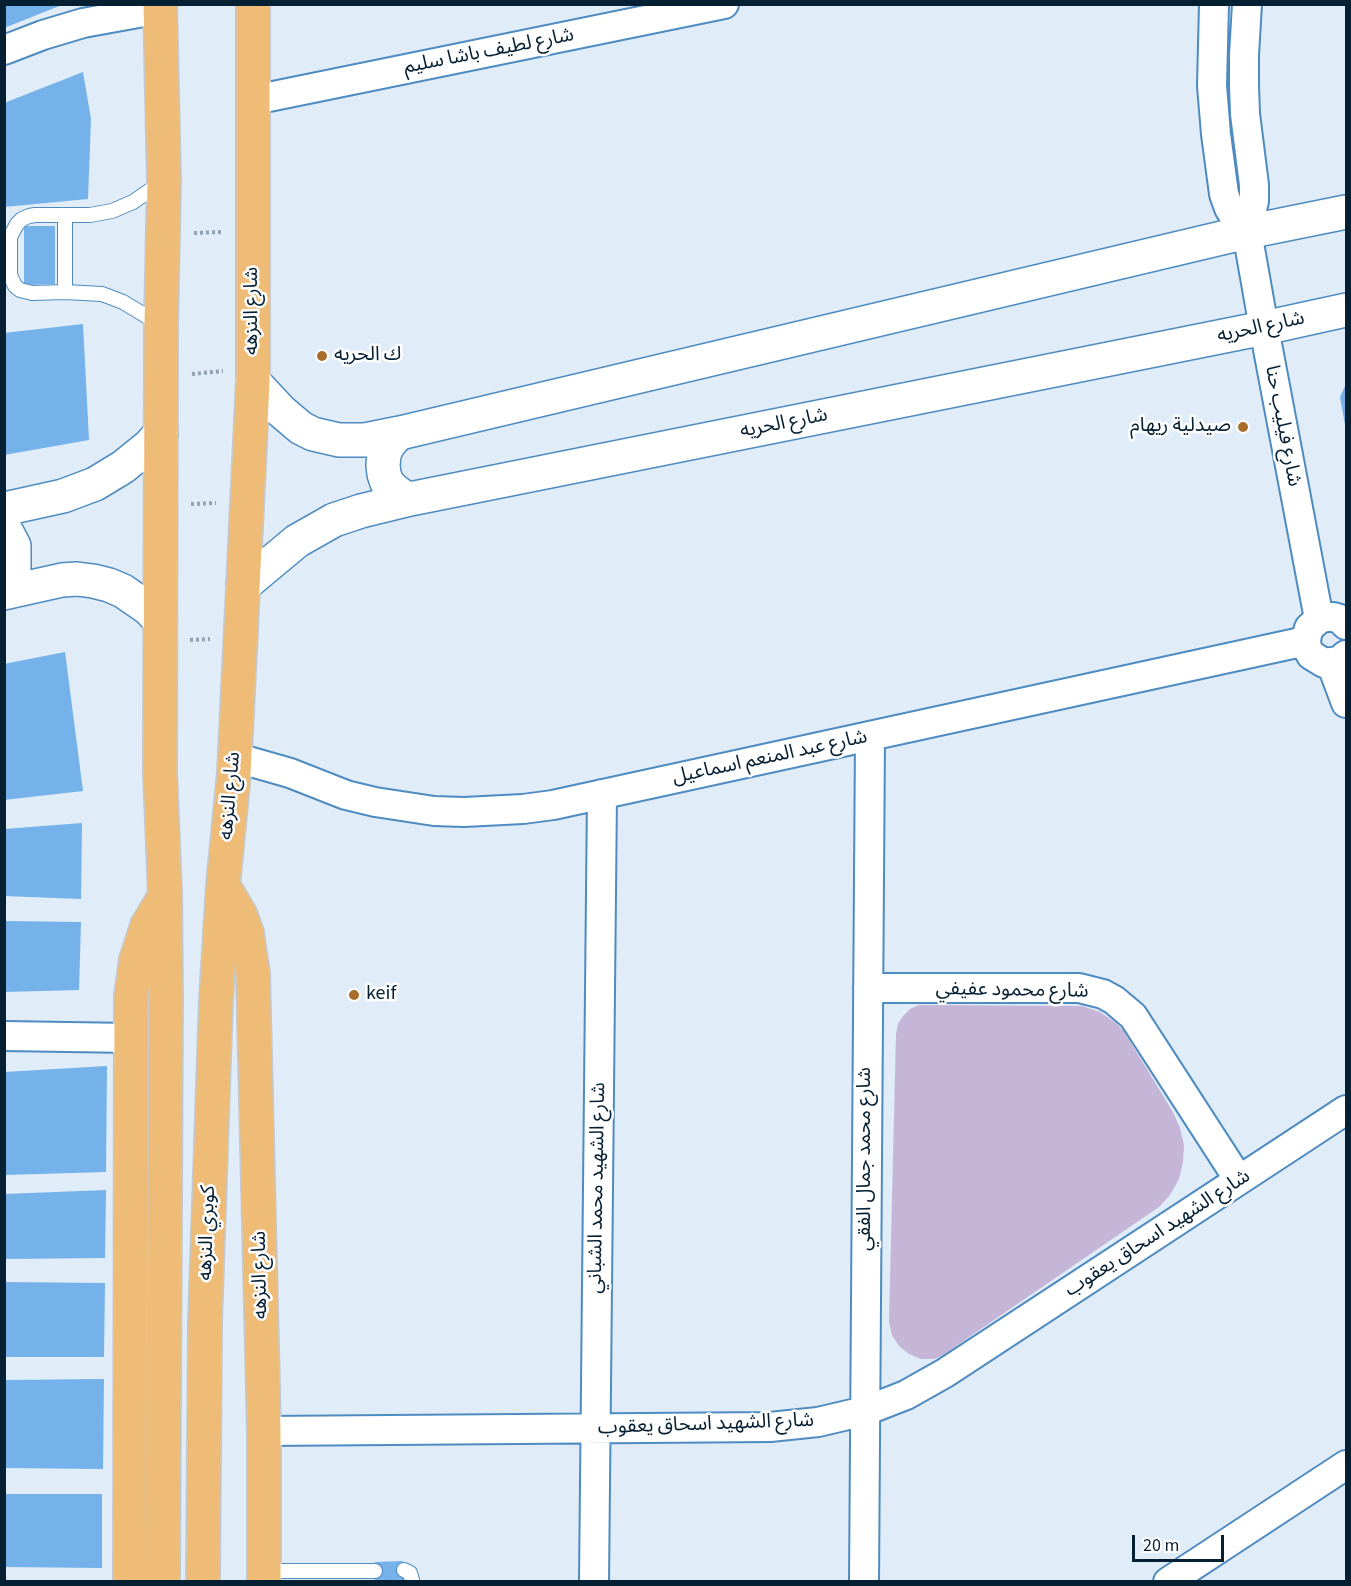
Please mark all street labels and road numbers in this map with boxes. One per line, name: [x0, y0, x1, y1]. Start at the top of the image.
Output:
street label: شارع لطيف باشا سليم: [402, 24, 576, 80]
street label: شارع النزهه: [241, 267, 265, 355]
street label: شارع الحريه: [1215, 307, 1307, 349]
street label: شارع فيليب حنا: [1258, 363, 1306, 489]
street label: شارع الحريه: [738, 404, 830, 444]
street label: شارع عبد المنعم اسماعيل: [670, 726, 870, 790]
street label: شارع النزهه: [215, 751, 247, 841]
street label: شارع محمود عفيفي: [935, 978, 1089, 1004]
street label: شارع محمد جمال الفقي: [854, 1067, 878, 1251]
street label: شارع الشهيد محمد الشباني: [584, 1082, 612, 1294]
street label: شارع الشهيد اسحاق يعقوب: [1061, 1165, 1255, 1303]
street label: كوبري النزهه: [194, 1185, 222, 1281]
street label: شارع النزهه: [248, 1231, 274, 1319]
street label: شارع الشهيد اسحاق يعقوب: [598, 1409, 814, 1441]

